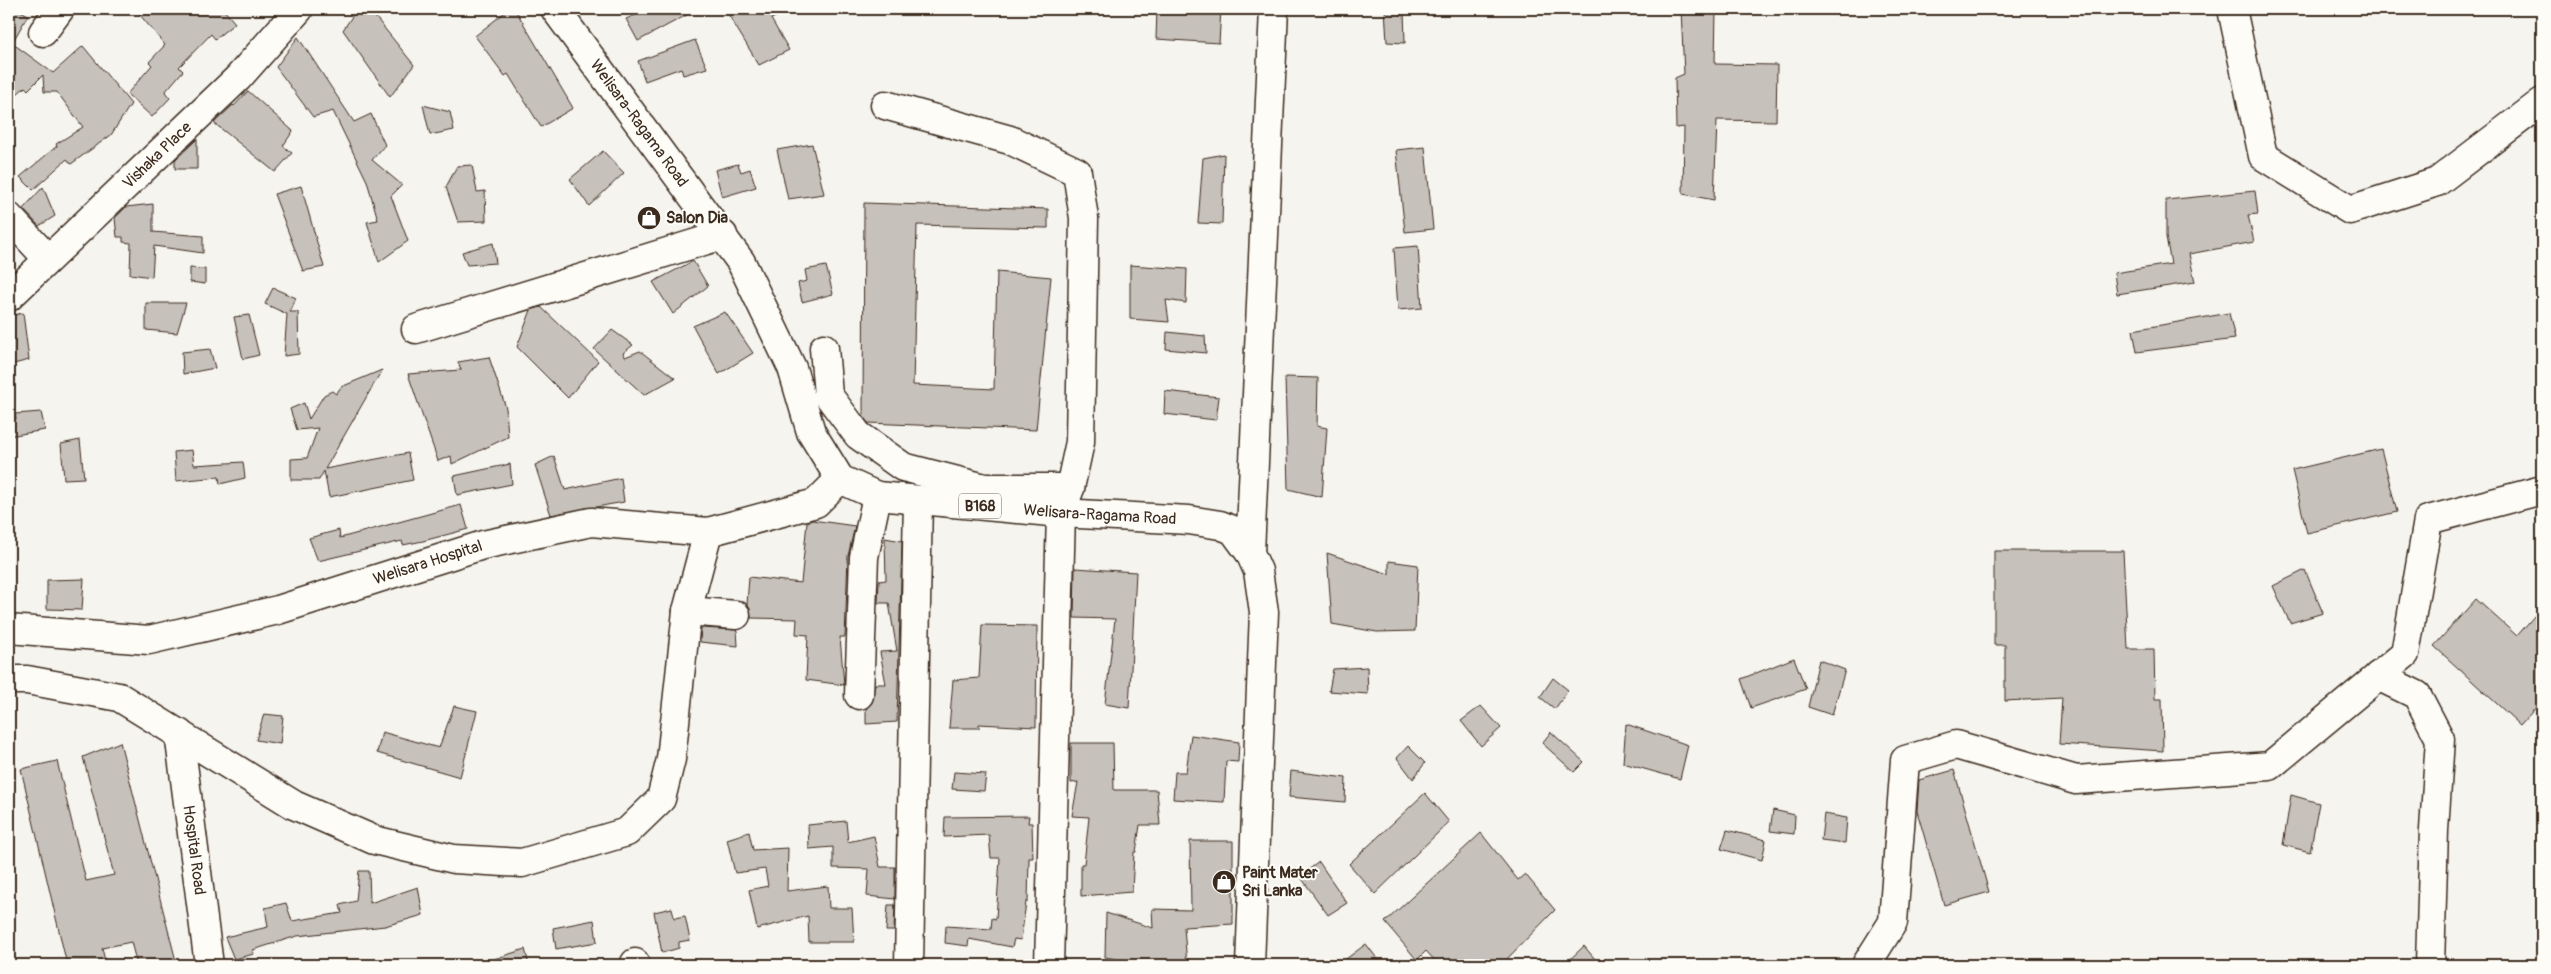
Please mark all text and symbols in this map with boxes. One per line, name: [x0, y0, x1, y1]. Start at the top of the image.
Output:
street label: Welisara-Ragama Road: [586, 56, 693, 191]
street label: Vishaka Place: [118, 117, 196, 193]
shop icon: Salon Dia: [636, 205, 662, 231]
place label: Salon Dia: [666, 208, 728, 228]
road number: B168: [959, 494, 1001, 518]
street label: Welisara-Ragama Road: [1022, 500, 1177, 529]
street label: Welisara Hospital: [371, 536, 485, 589]
street label: Hospital Road: [178, 804, 210, 896]
place label: Paint Mater Sri Lanka: [1242, 863, 1318, 901]
shop icon: Paint Mater Sri Lanka: [1211, 869, 1237, 895]

